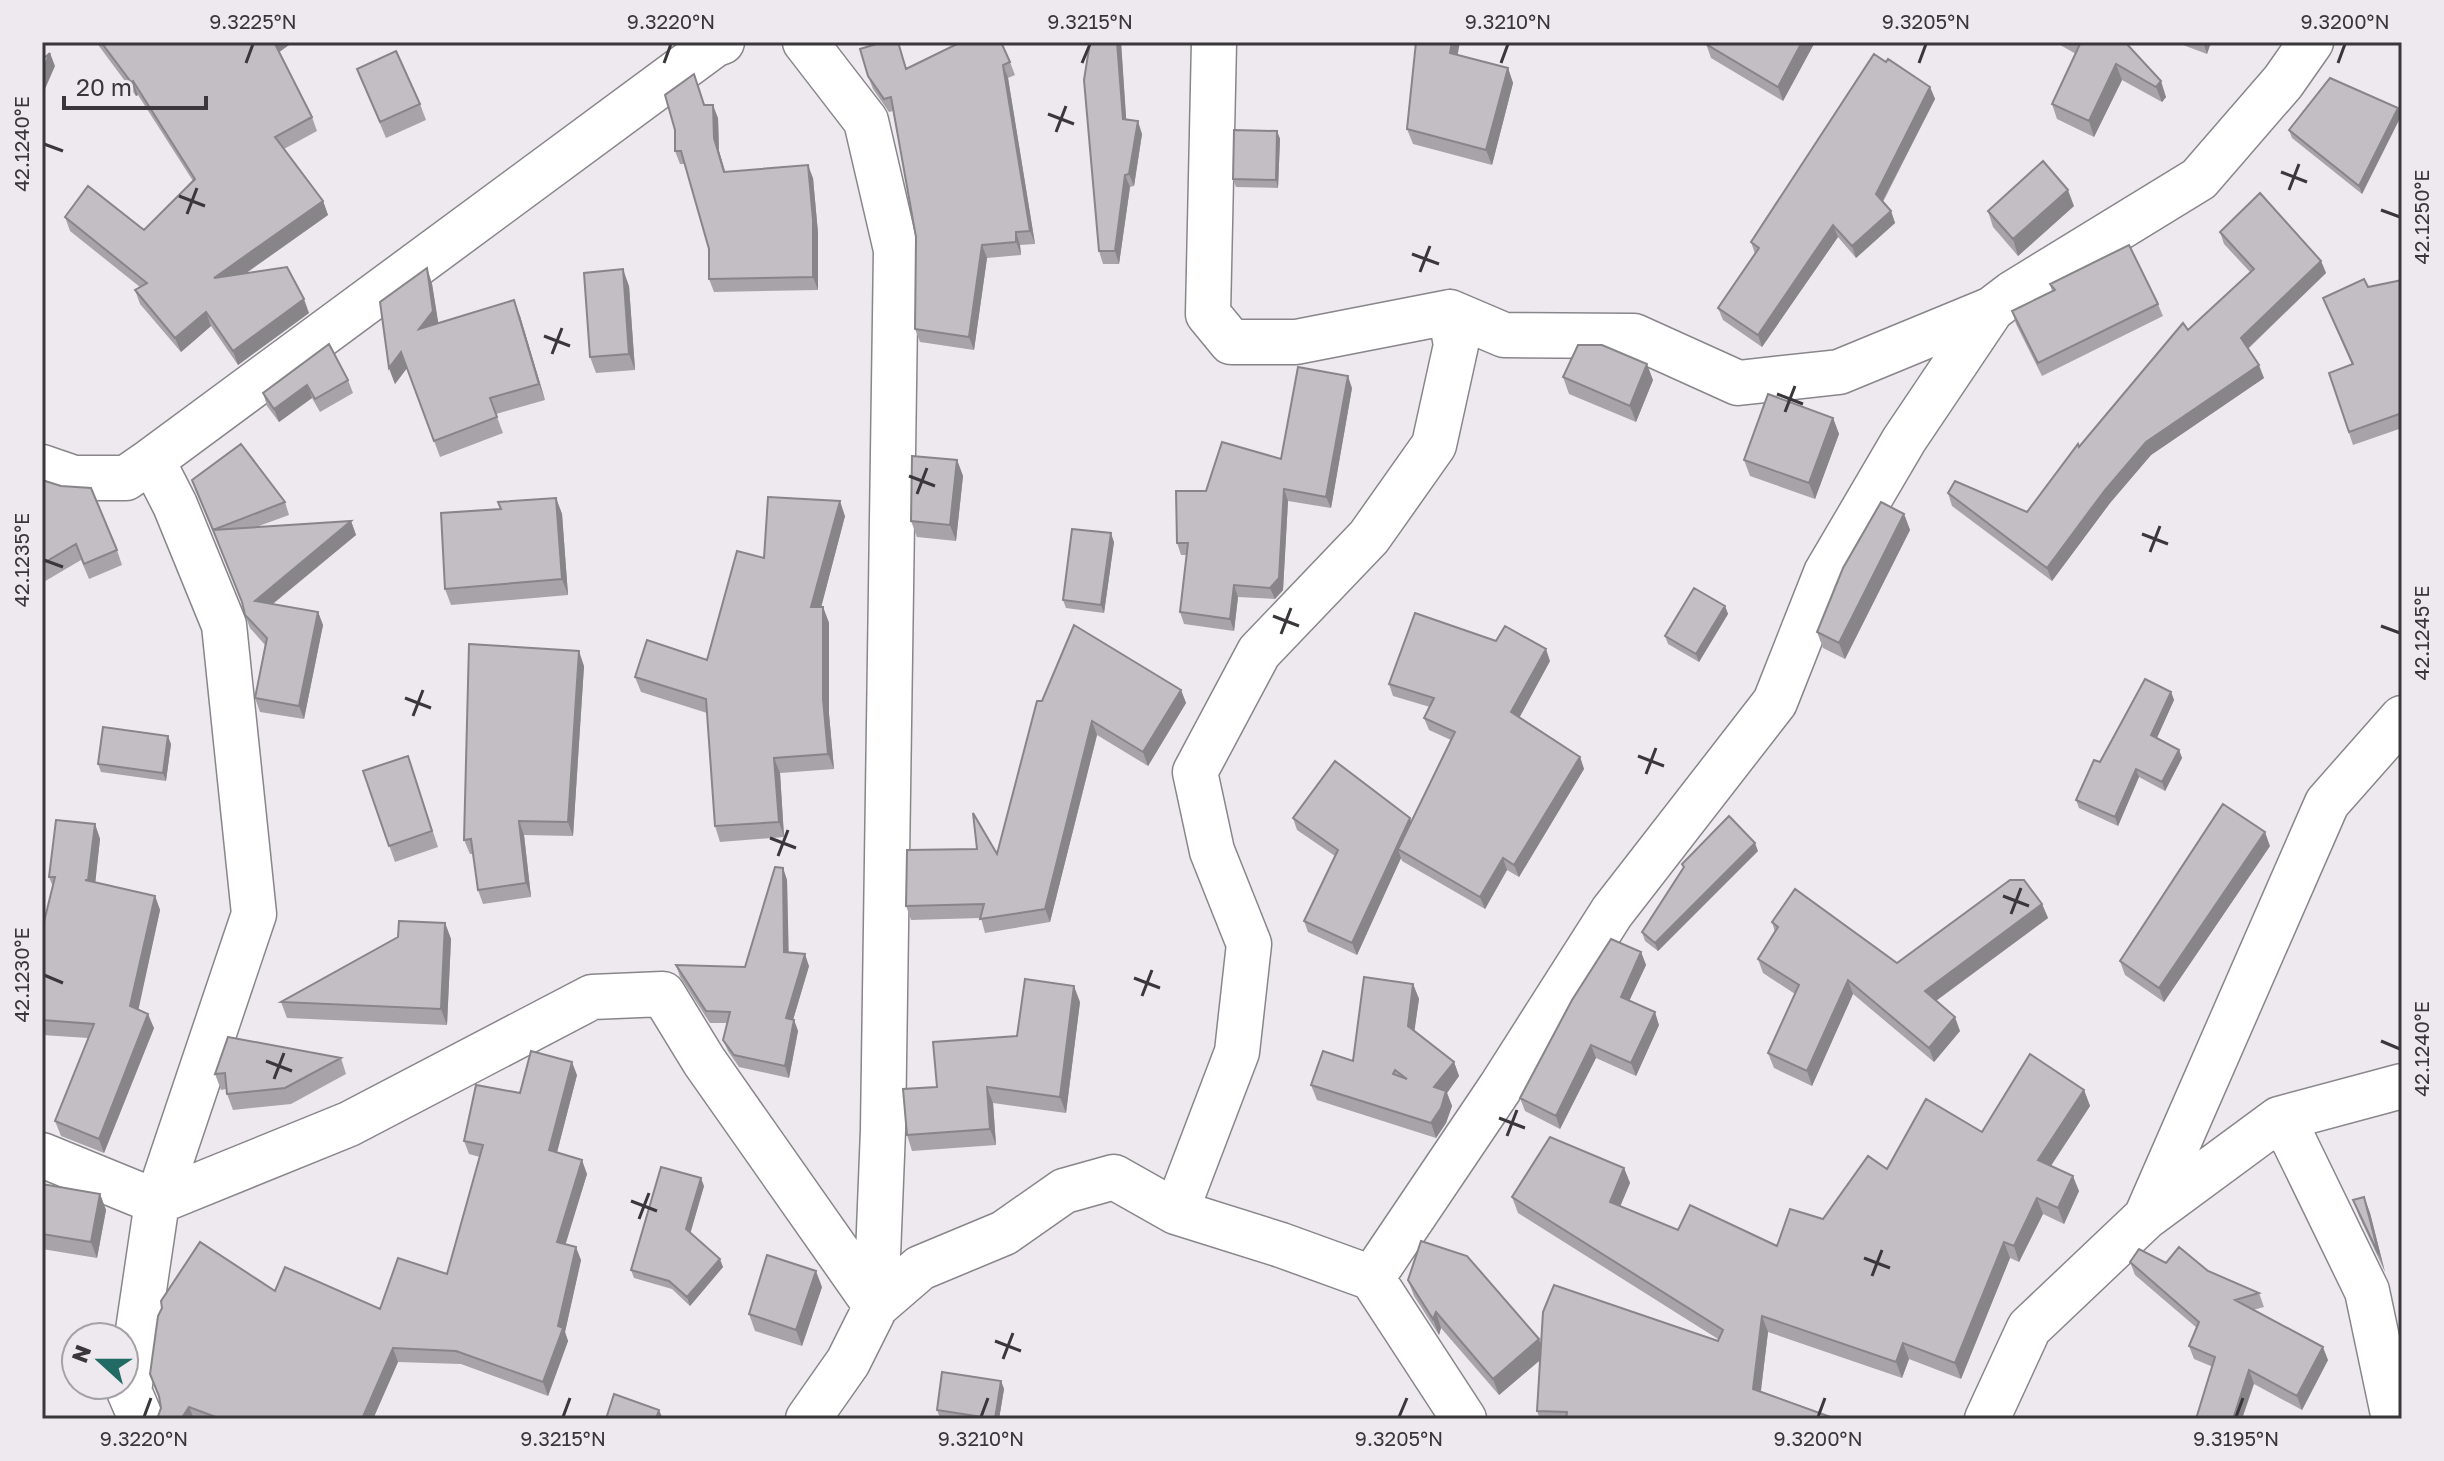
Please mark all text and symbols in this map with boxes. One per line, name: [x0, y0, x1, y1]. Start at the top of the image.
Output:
text: 9.3225°N: [209, 9, 297, 33]
text: 9.3220°N: [627, 9, 715, 33]
text: 9.3215°N: [1047, 9, 1133, 33]
text: 9.3210°N: [1465, 9, 1551, 33]
text: 9.3205°N: [1882, 9, 1970, 33]
text: 9.3200°N: [2300, 9, 2390, 33]
scale bar: [64, 60, 206, 110]
text: 20 m: [76, 72, 132, 101]
text: 42.1240°E: [9, 96, 33, 192]
text: 42.1250°E: [2409, 169, 2433, 265]
text: 42.1235°E: [9, 513, 33, 607]
text: 42.1245°E: [2409, 586, 2433, 680]
text: 42.1230°E: [9, 927, 33, 1023]
text: 42.1240°E: [2409, 1001, 2433, 1097]
north arrow: [60, 1321, 140, 1401]
text: N: [65, 1341, 96, 1366]
text: 9.3220°N: [100, 1426, 188, 1450]
text: 9.3215°N: [520, 1426, 606, 1450]
text: 9.3210°N: [938, 1426, 1024, 1450]
text: 9.3205°N: [1355, 1426, 1443, 1450]
text: 9.3200°N: [1773, 1426, 1863, 1450]
text: 9.3195°N: [2193, 1426, 2279, 1450]

